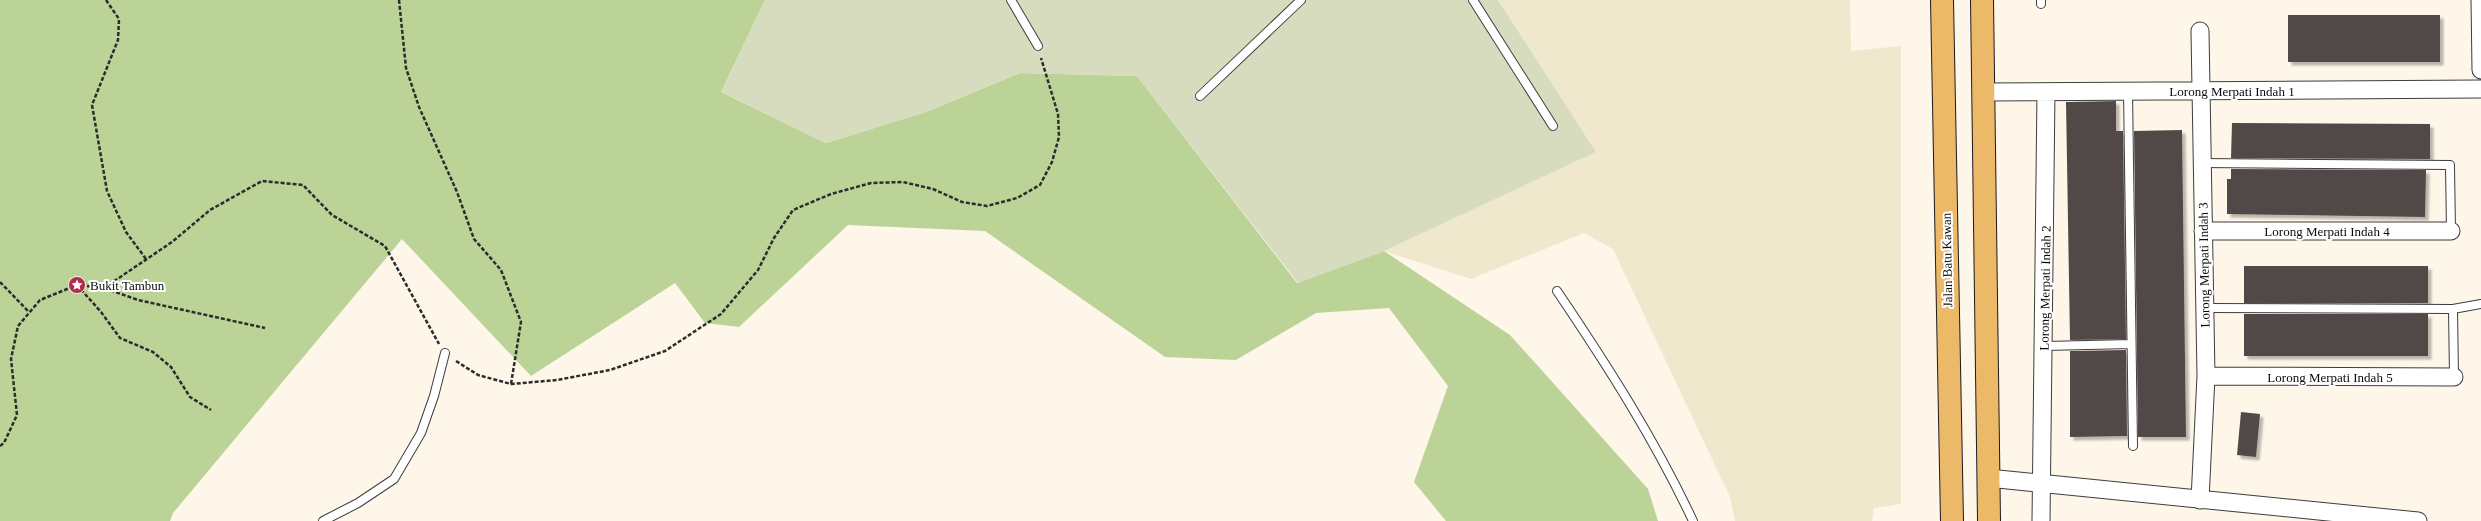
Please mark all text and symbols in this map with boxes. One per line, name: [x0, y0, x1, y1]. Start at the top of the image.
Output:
street label: Lorong Merpati Indah 1: [2169, 84, 2295, 99]
street label: Lorong Merpati Indah 3: [2195, 202, 2213, 328]
street label: Jalan Batu Kawan: [1939, 212, 1955, 307]
street label: Lorong Merpati Indah 4: [2264, 224, 2390, 239]
street label: Lorong Merpati Indah 2: [2036, 225, 2054, 351]
place icon: Bukit Tambun: [67, 275, 87, 295]
place label: Bukit Tambun: [90, 278, 165, 293]
street label: Lorong Merpati Indah 5: [2267, 370, 2393, 385]

